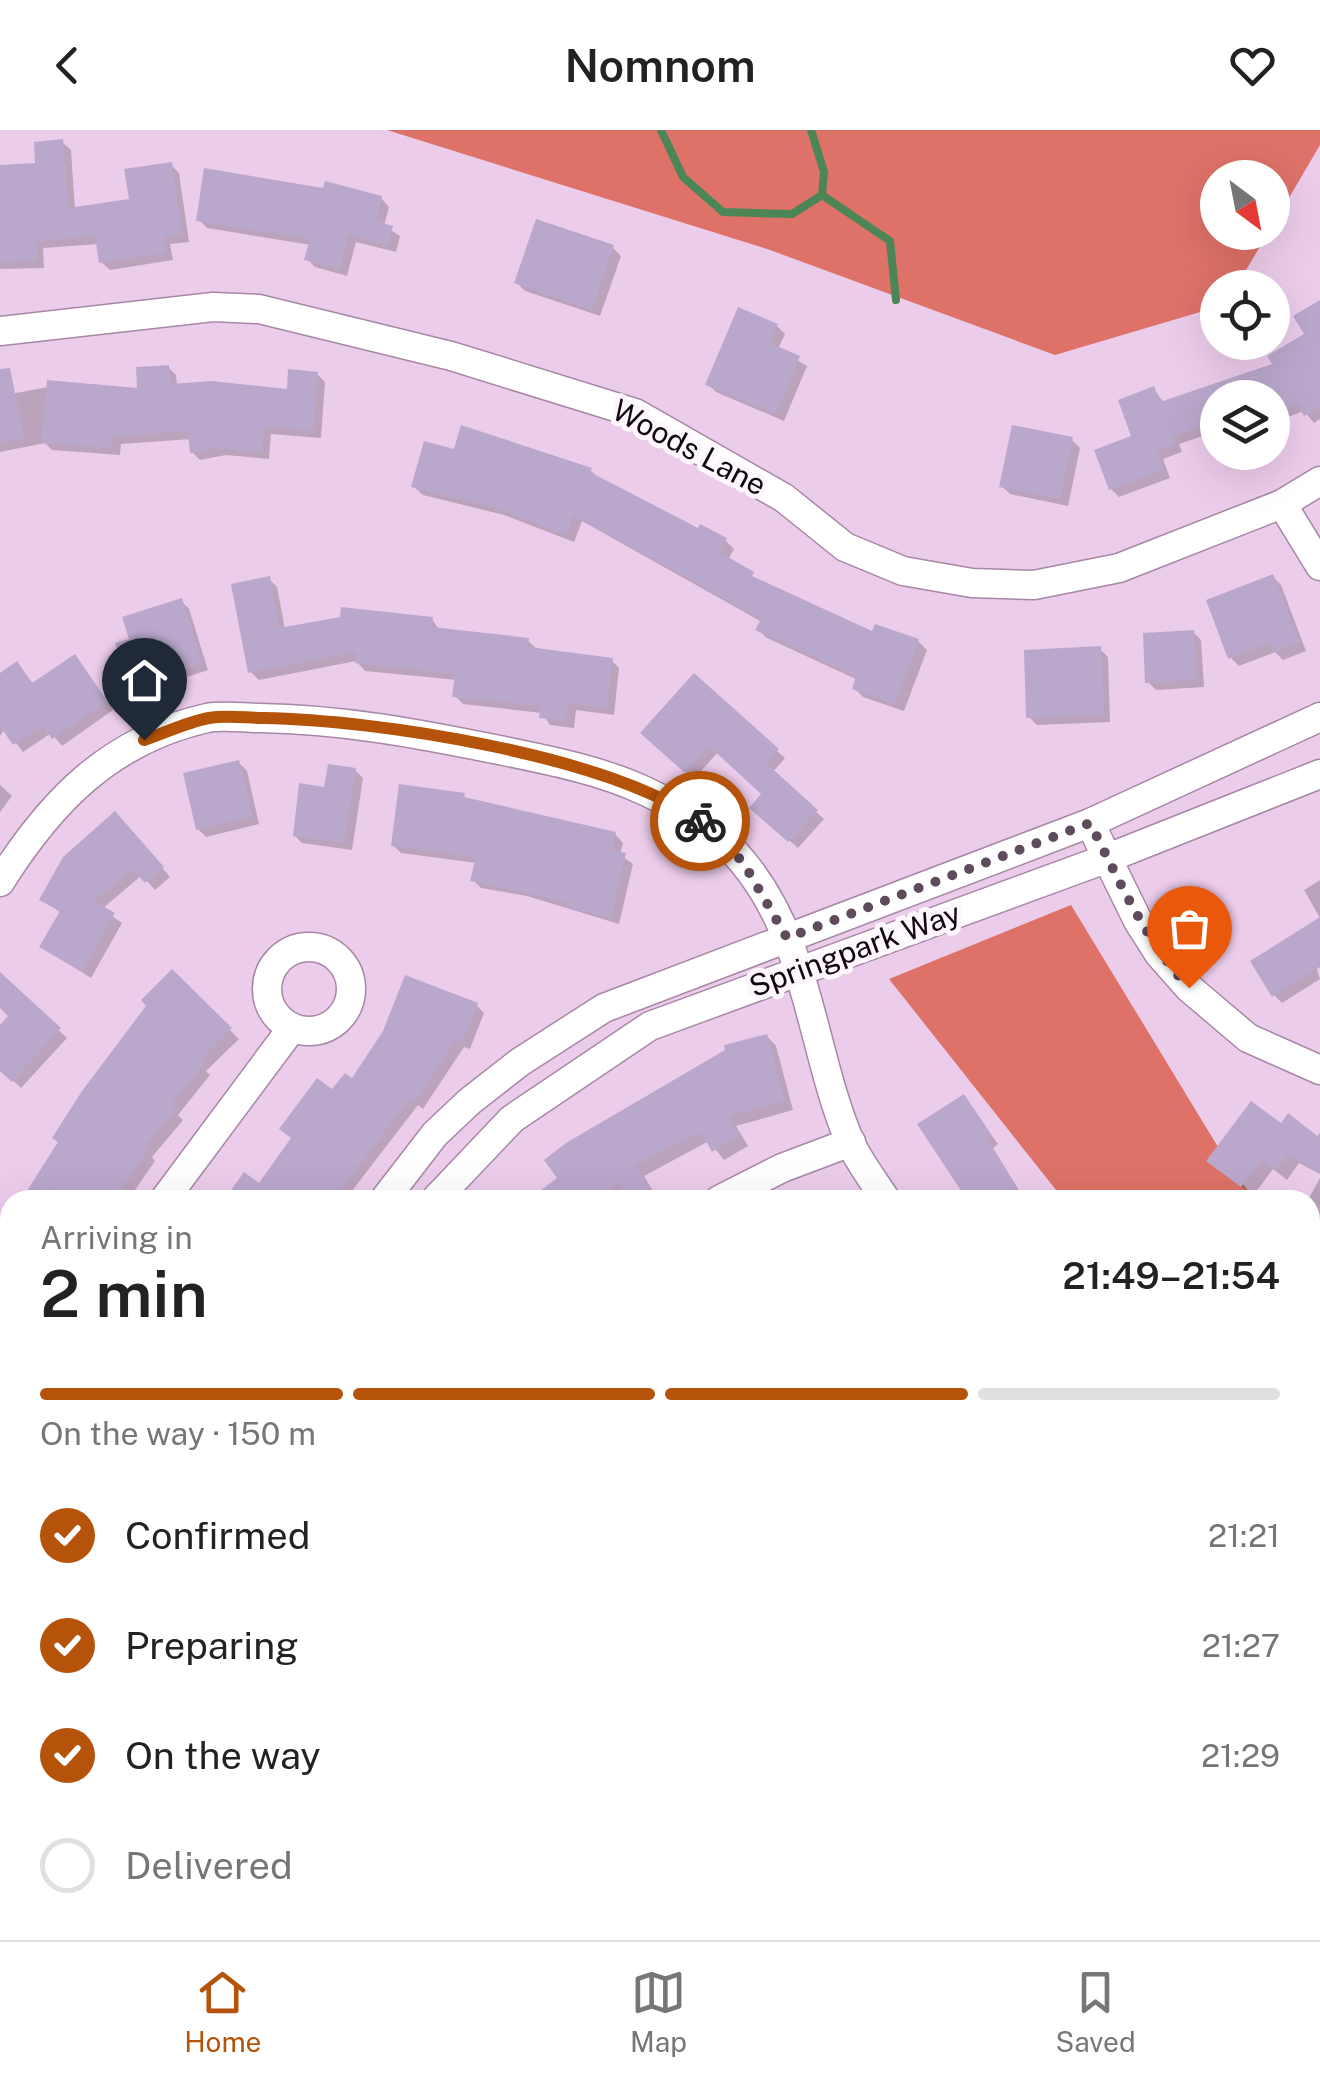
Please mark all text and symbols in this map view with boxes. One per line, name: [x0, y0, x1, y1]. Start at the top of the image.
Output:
icon: back: [40, 38, 95, 93]
icon: heart: [1225, 38, 1280, 93]
text: Nomnom: [564, 39, 756, 92]
north arrow: [1200, 160, 1290, 250]
map controls: [1200, 160, 1290, 470]
button: locate: [1200, 270, 1290, 360]
button: layers: [1200, 380, 1290, 470]
street label: Woods Lane: [606, 392, 773, 503]
pin: [102, 638, 187, 741]
icon: home: [117, 653, 172, 708]
courier: [650, 771, 750, 871]
icon: bike: [673, 794, 728, 849]
pin: [1147, 886, 1232, 989]
street label: Springpark Way: [744, 894, 965, 1004]
icon: bag: [1162, 901, 1217, 956]
text: Arriving in: [40, 1219, 193, 1256]
text: 21:49–21:54: [1062, 1253, 1280, 1298]
text: 2 min: [40, 1255, 208, 1332]
text: On the way · 150 m: [40, 1415, 316, 1452]
icon: check: [40, 1508, 95, 1563]
text: Confirmed: [125, 1513, 310, 1558]
text: 21:21: [1208, 1517, 1280, 1554]
icon: check: [40, 1618, 95, 1673]
text: Preparing: [125, 1623, 299, 1668]
text: 21:27: [1202, 1627, 1280, 1664]
icon: check: [40, 1728, 95, 1783]
text: On the way: [125, 1733, 321, 1778]
text: 21:29: [1201, 1737, 1280, 1774]
text: Delivered: [125, 1843, 293, 1888]
tab: Home: [184, 1965, 261, 2058]
tab: Map: [630, 1965, 687, 2058]
tab: Saved: [1056, 1965, 1136, 2058]

